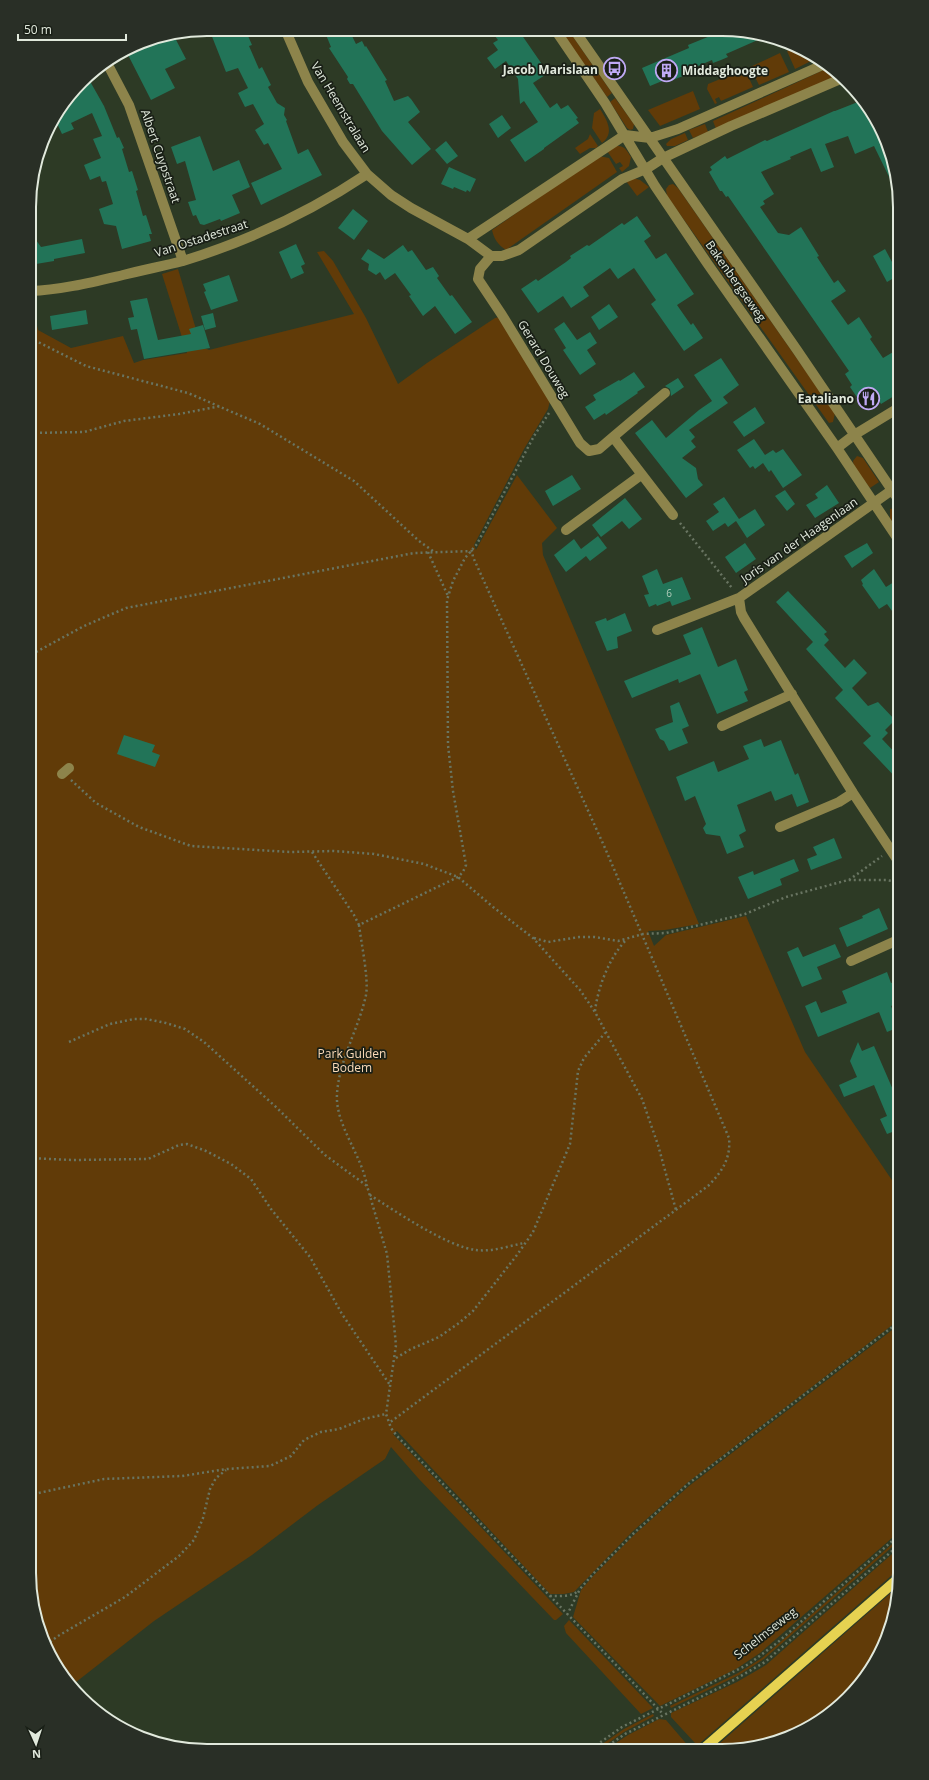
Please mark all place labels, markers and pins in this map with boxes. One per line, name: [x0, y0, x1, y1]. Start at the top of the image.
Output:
bus stop icon: Jacob Marislaan: [601, 56, 627, 82]
building icon: Middaghoogte: [654, 57, 680, 83]
place label: Jacob Marislaan: [502, 61, 598, 78]
place label: Middaghoogte: [682, 62, 768, 79]
restaurant icon: Eataliano: [856, 385, 882, 411]
place label: Eataliano: [798, 390, 854, 407]

